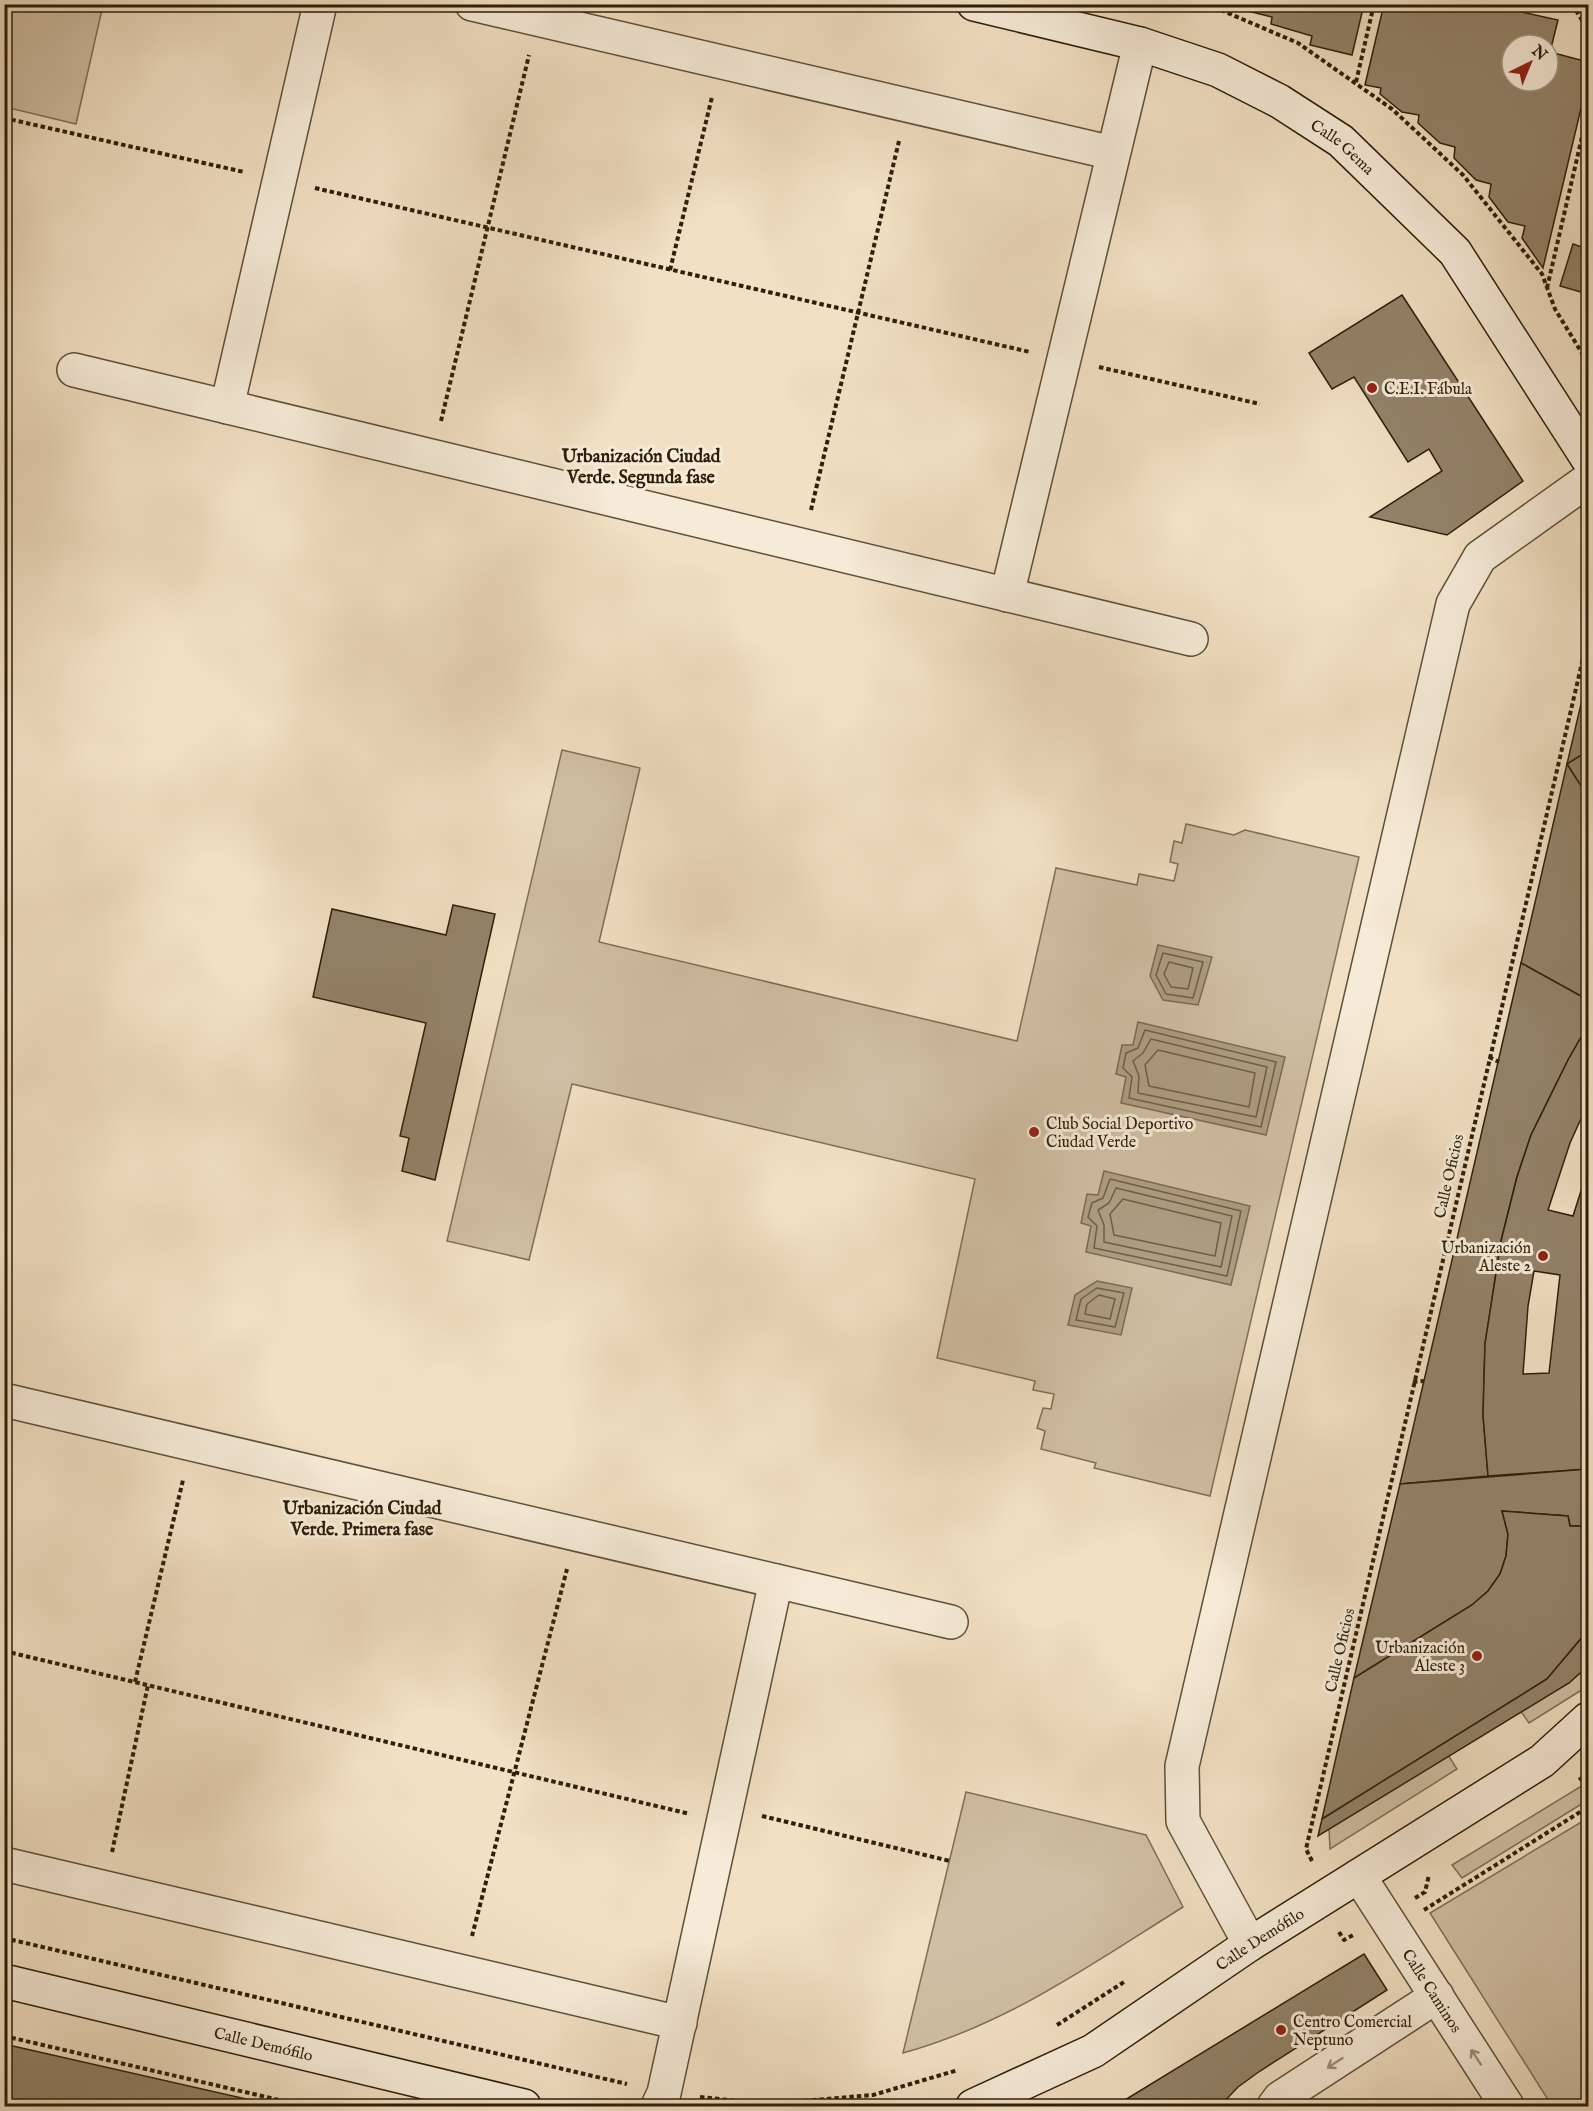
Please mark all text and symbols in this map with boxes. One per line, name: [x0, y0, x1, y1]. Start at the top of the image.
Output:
north arrow: [1500, 33, 1560, 93]
text: N: [1526, 41, 1551, 66]
street label: Calle Gema: [1306, 116, 1378, 180]
place label: C.E.I. Fábula: [1384, 380, 1472, 400]
marker: C.E.I. Fábula: [1365, 381, 1379, 395]
district label: Urbanización Ciudad Verde. Segunda fase: [561, 446, 721, 490]
place label: Club Social Deportivo Ciudad Verde: [1046, 1115, 1194, 1153]
marker: Club Social Deportivo Ciudad Verde: [1027, 1125, 1041, 1139]
street label: Calle Oficios: [1431, 1132, 1469, 1220]
place label: Urbanización Aleste 2: [1441, 1239, 1531, 1277]
marker: Urbanización Aleste 2: [1536, 1249, 1550, 1263]
district label: Urbanización Ciudad Verde. Primera fase: [282, 1498, 442, 1542]
street label: Calle Oficios: [1322, 1606, 1360, 1694]
place label: Urbanización Aleste 3: [1375, 1639, 1465, 1677]
marker: Urbanización Aleste 3: [1470, 1649, 1484, 1663]
street label: Calle Demófilo: [1213, 1904, 1309, 1976]
street label: Calle Caminos: [1397, 1946, 1465, 2037]
place label: Centro Comercial Neptuno: [1293, 2013, 1412, 2051]
marker: Centro Comercial Neptuno: [1274, 2023, 1288, 2037]
street label: Calle Demófilo: [212, 2024, 315, 2067]
one-way arrow: [1469, 2049, 1481, 2066]
one-way arrow: [1326, 2056, 1343, 2069]

